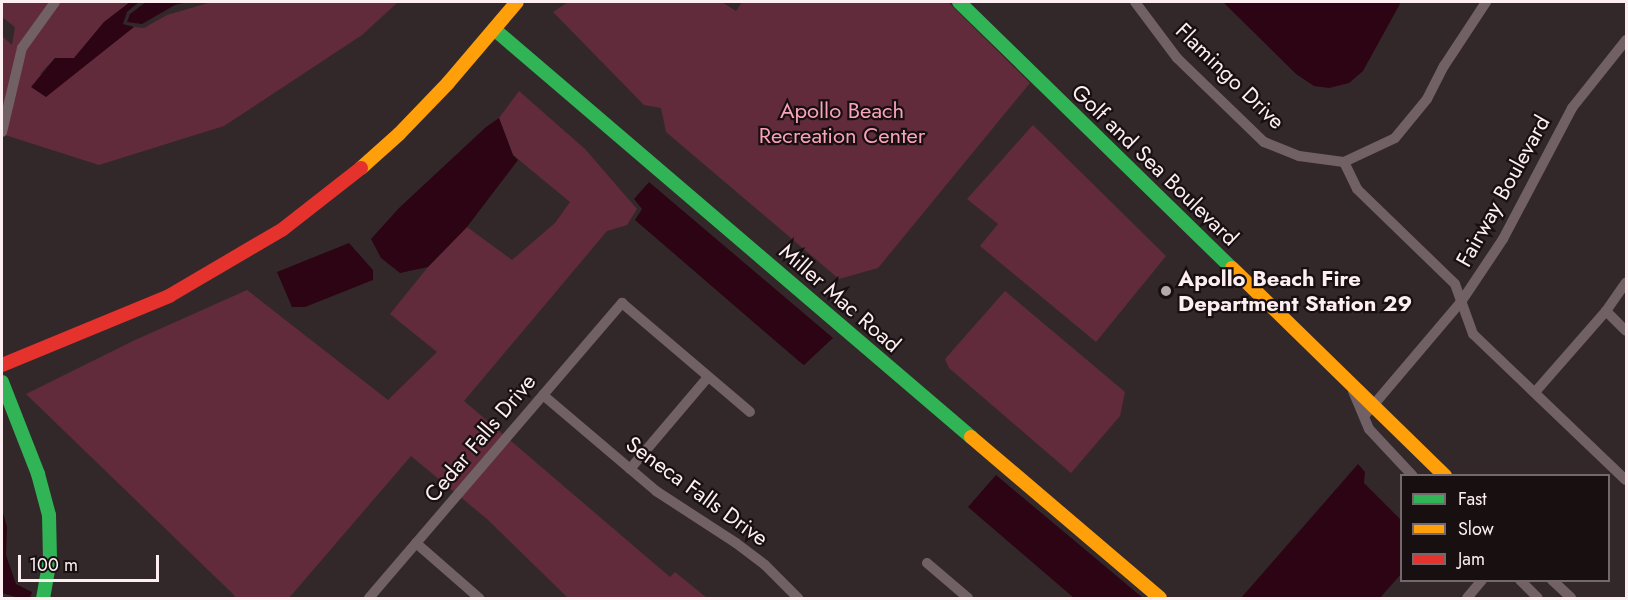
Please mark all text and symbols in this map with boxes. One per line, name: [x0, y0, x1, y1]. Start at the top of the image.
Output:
street label: Flamingo Drive: [1170, 17, 1290, 135]
street label: Golf and Sea Boulevard: [1066, 79, 1244, 251]
park label: Apollo Beach Recreation Center: [759, 97, 925, 148]
street label: Fairway Boulevard: [1451, 111, 1555, 271]
street label: Miller Mac Road: [774, 238, 906, 358]
place label: Apollo Beach Fire Department Station 29: [1178, 265, 1412, 316]
marker: Apollo Beach Fire Department Station 29: [1159, 284, 1173, 298]
street label: Cedar Falls Drive: [419, 369, 541, 507]
street label: Seneca Falls Drive: [621, 431, 773, 551]
legend: [1400, 474, 1610, 582]
text: Fast: [1458, 486, 1487, 512]
text: Slow: [1458, 516, 1494, 542]
scale bar: [21, 543, 162, 581]
text: Jam: [1458, 546, 1485, 572]
text: 100 m: [29, 552, 78, 578]

